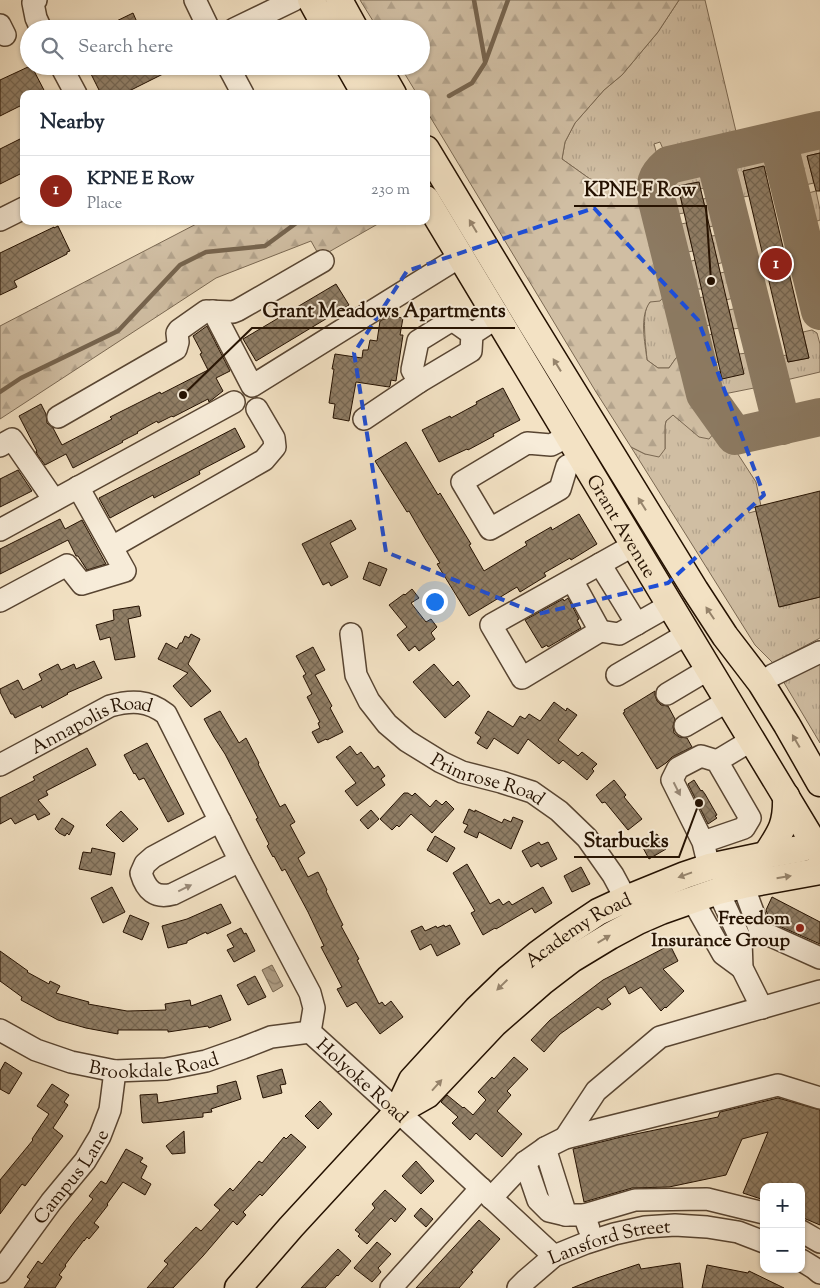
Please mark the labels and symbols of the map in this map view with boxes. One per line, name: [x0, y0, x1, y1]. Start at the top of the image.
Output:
callout: KPNE F Row: [574, 171, 706, 206]
text: KPNE F Row: [584, 177, 696, 206]
one-way arrow: [468, 220, 477, 233]
pin: 1: [760, 245, 792, 283]
callout: Grant Meadows Apartments: [252, 293, 515, 328]
text: Grant Meadows Apartments: [262, 298, 506, 327]
one-way arrow: [553, 359, 562, 372]
street label: Grant Avenue: [579, 470, 662, 584]
one-way arrow: [638, 497, 647, 510]
your location: [422, 589, 448, 615]
one-way arrow: [705, 606, 715, 620]
street label: Annapolis Road: [26, 691, 156, 762]
one-way arrow: [792, 733, 800, 748]
street label: Primrose Road: [425, 748, 550, 813]
one-way arrow: [673, 782, 681, 796]
callout: Starbucks: [574, 822, 679, 857]
text: Starbucks: [583, 828, 669, 857]
one-way arrow: [677, 872, 692, 879]
one-way arrow: [777, 873, 793, 881]
one-way arrow: [178, 884, 192, 892]
street label: Academy Road: [520, 887, 637, 975]
place label: Freedom Insurance Group: [651, 906, 790, 955]
marker: Freedom Insurance Group: [794, 922, 806, 934]
one-way arrow: [598, 935, 611, 944]
one-way arrow: [496, 979, 508, 991]
street label: Holyoke Road: [309, 1033, 413, 1131]
street label: Brookdale Road: [86, 1047, 223, 1087]
one-way arrow: [431, 1079, 443, 1091]
street label: Campus Lane: [28, 1126, 117, 1231]
street label: Lansford Street: [545, 1214, 672, 1273]

